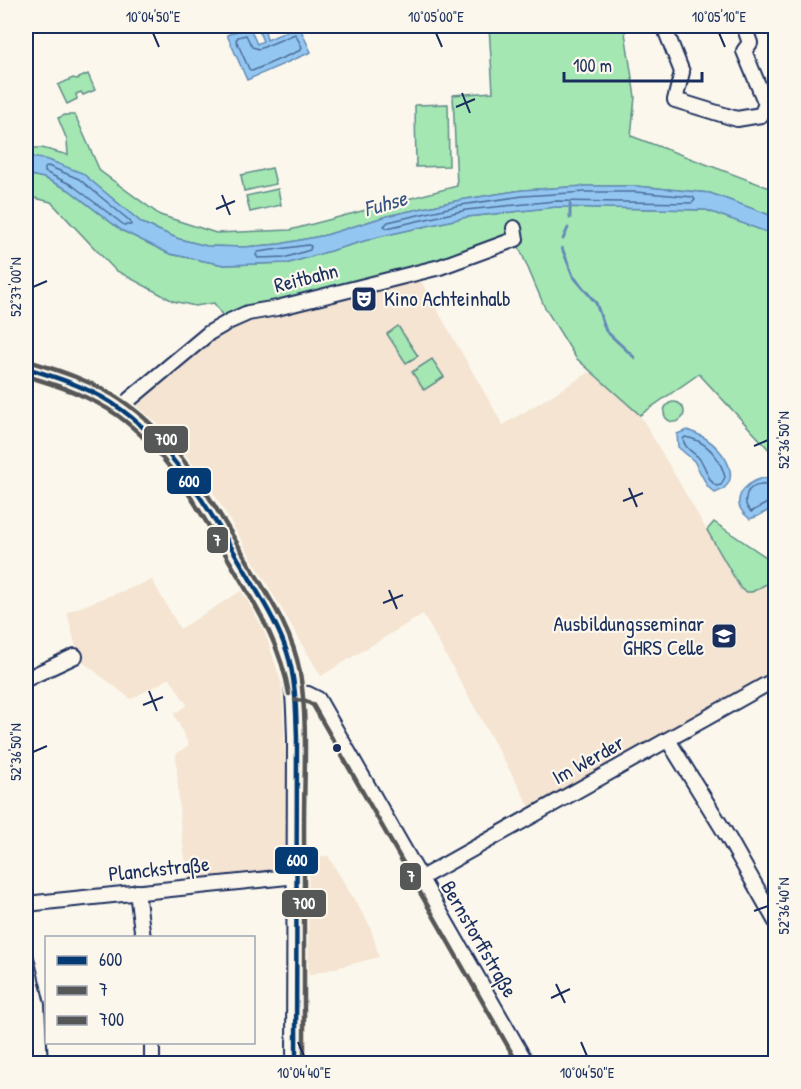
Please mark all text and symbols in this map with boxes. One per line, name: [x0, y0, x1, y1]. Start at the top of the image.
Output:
text: 10°04'50"E: [126, 6, 181, 27]
text: 10°05'00"E: [408, 6, 464, 27]
text: 10°05'10"E: [692, 6, 747, 27]
scale bar: [564, 45, 702, 83]
text: 100 m: [573, 53, 612, 78]
water label: Fuhse: [360, 182, 411, 223]
street label: Reitbahn: [271, 256, 341, 299]
text: 52°37'00"N: [5, 257, 26, 317]
theatre icon: Kino Achteinhalb: [349, 284, 379, 314]
place label: Kino Achteinhalb: [384, 284, 511, 313]
text: 52°36'50"N: [773, 411, 794, 469]
line badge: 700: [143, 425, 189, 454]
text: 700: [154, 428, 177, 450]
line badge: 600: [166, 467, 212, 495]
text: 600: [179, 470, 199, 492]
line badge: 7: [206, 526, 229, 554]
text: 7: [212, 529, 221, 551]
place label: Ausbildungsseminar GHRS Celle: [554, 609, 704, 662]
school or university icon: Ausbildungsseminar GHRS Celle: [709, 621, 739, 651]
text: 52°36'50"N: [5, 723, 26, 781]
street label: Im Werder: [547, 728, 629, 791]
unlabelled marker: [331, 742, 343, 754]
line badge: 600: [274, 846, 319, 875]
street label: Planckstraße: [107, 849, 211, 888]
text: 600: [287, 849, 307, 871]
line badge: 7: [399, 862, 422, 891]
text: 7: [406, 865, 415, 887]
street label: Bernstorffstraße: [434, 875, 525, 1003]
text: 52°36'40"N: [773, 878, 794, 934]
line badge: 700: [281, 889, 327, 918]
text: 700: [292, 892, 315, 914]
legend: [45, 936, 255, 1044]
text: 600: [99, 947, 122, 972]
text: 7: [99, 977, 108, 1002]
text: 700: [99, 1007, 124, 1032]
text: 10°04'40"E: [277, 1062, 331, 1083]
text: 10°04'50"E: [560, 1062, 615, 1083]

